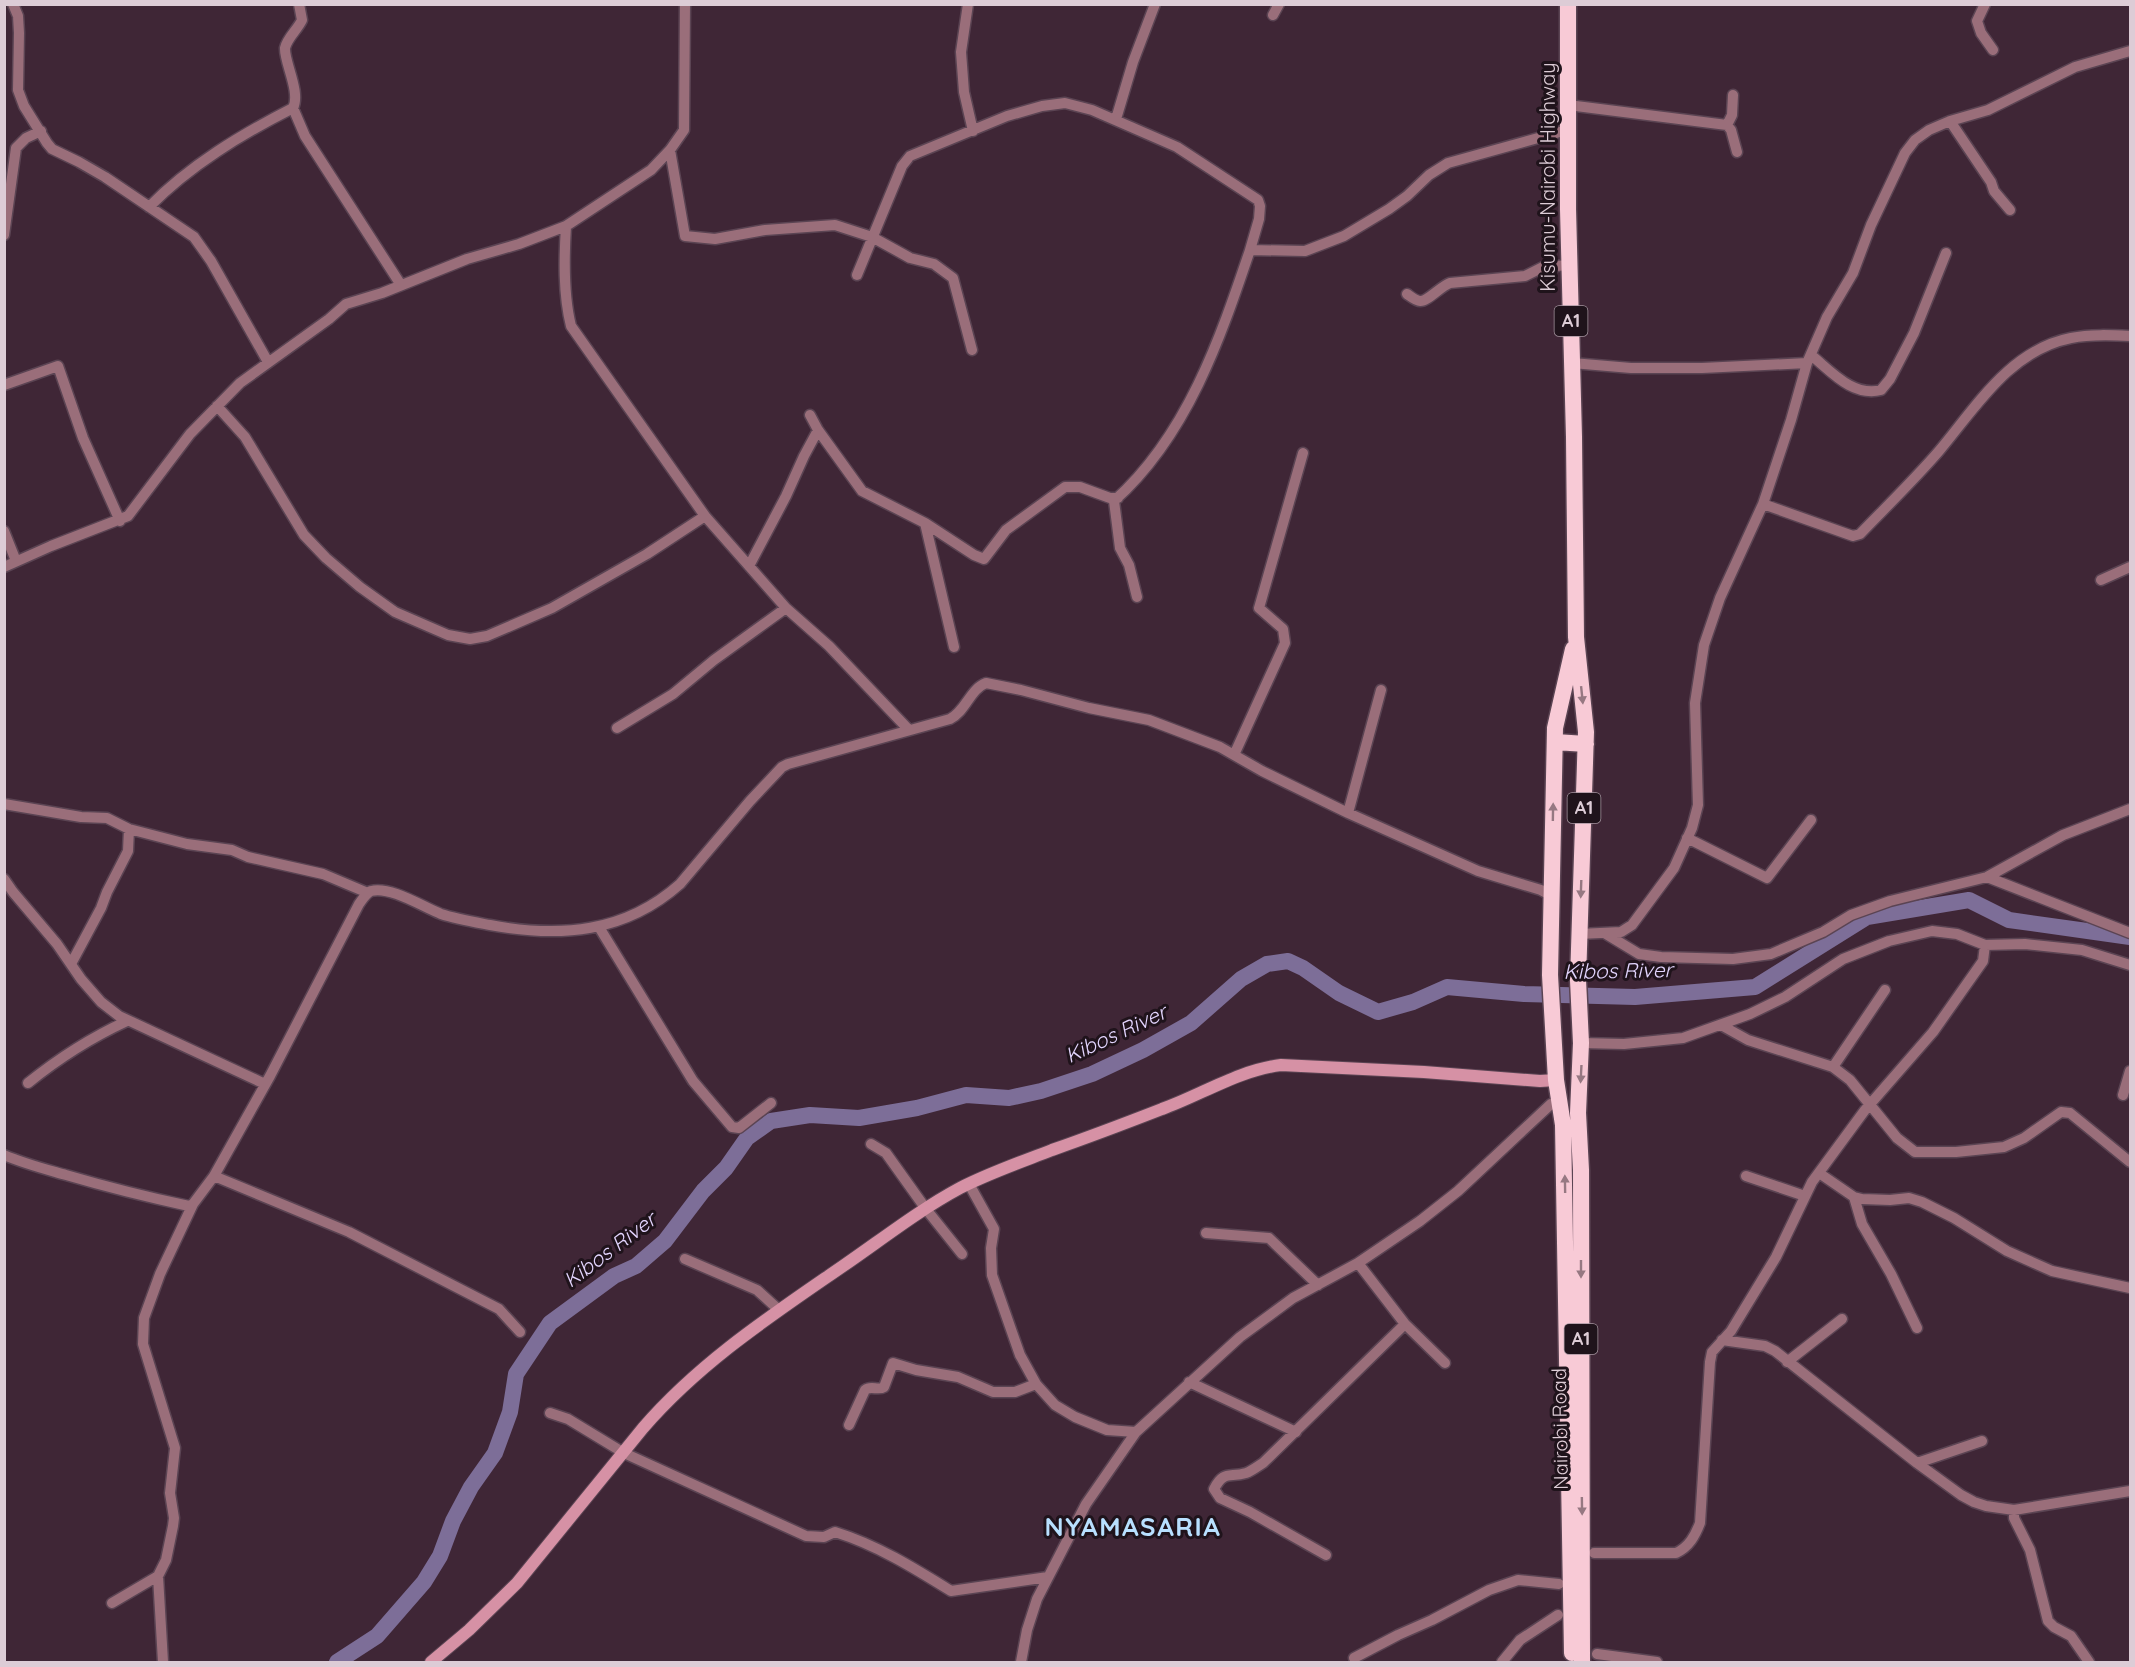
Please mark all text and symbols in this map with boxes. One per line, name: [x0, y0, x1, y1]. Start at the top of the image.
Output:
street label: Kisumu-Nairobi Highway: [1535, 62, 1560, 292]
road number: A1: [1554, 306, 1588, 336]
one-way arrow: [1577, 685, 1587, 704]
road number: A1: [1568, 793, 1600, 823]
one-way arrow: [1549, 802, 1558, 821]
one-way arrow: [1576, 880, 1585, 899]
water label: Kibos River: [1563, 956, 1676, 984]
water label: Kibos River: [1061, 997, 1173, 1068]
one-way arrow: [1576, 1065, 1585, 1084]
one-way arrow: [1560, 1175, 1570, 1194]
water label: Kibos River: [558, 1204, 663, 1292]
one-way arrow: [1576, 1260, 1586, 1279]
road number: A1: [1564, 1324, 1598, 1354]
street label: Nairobi Road: [1546, 1368, 1573, 1490]
one-way arrow: [1577, 1497, 1587, 1516]
district label: NYAMASARIA: [1045, 1510, 1221, 1543]

